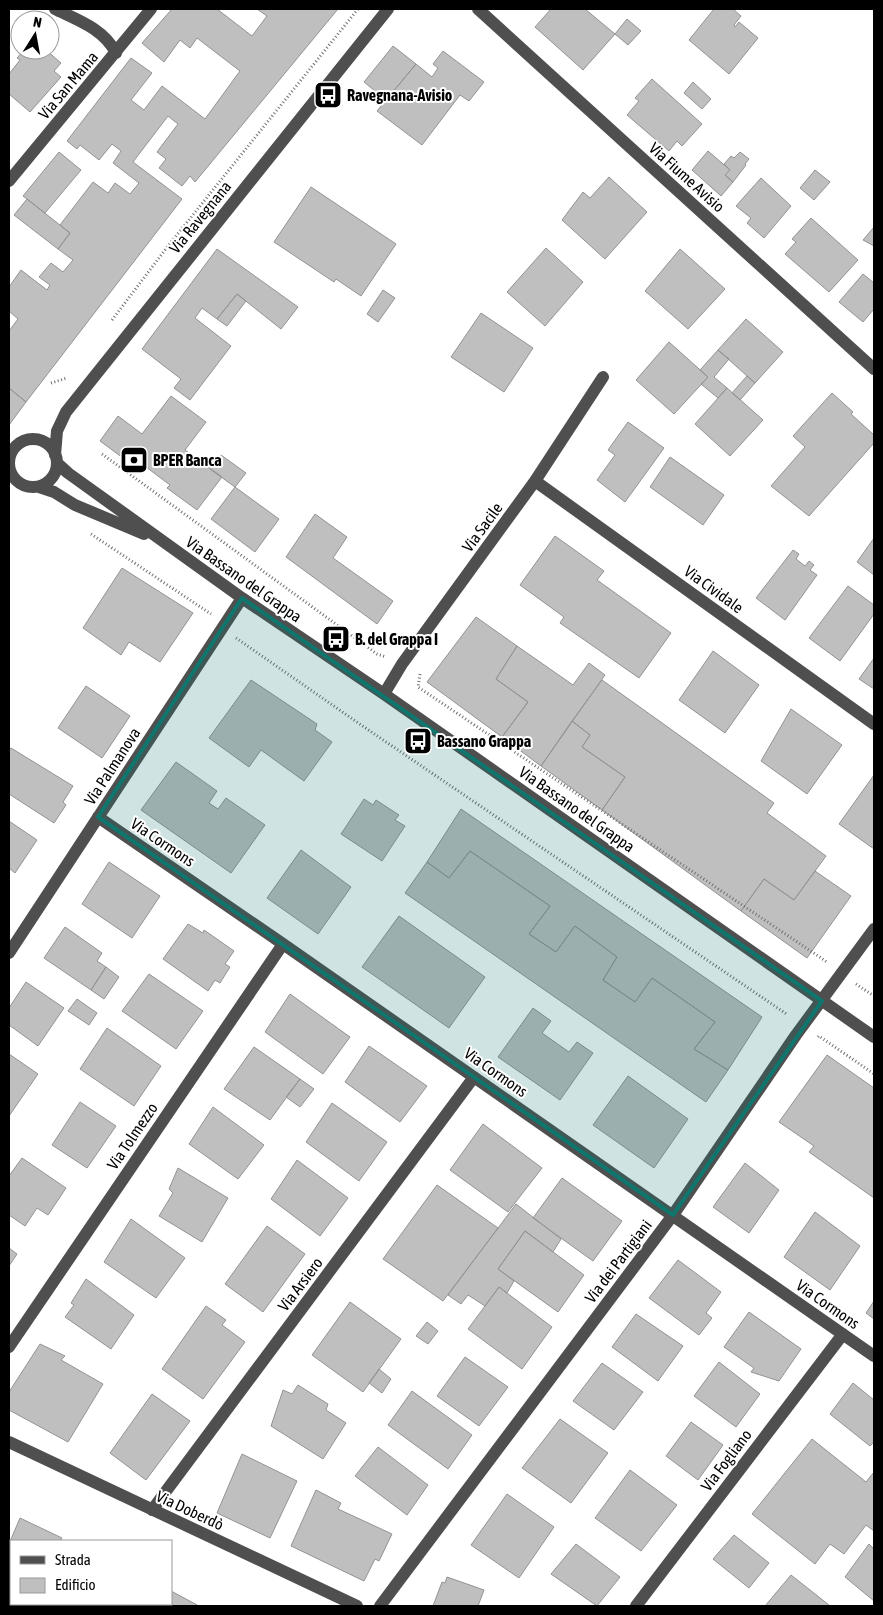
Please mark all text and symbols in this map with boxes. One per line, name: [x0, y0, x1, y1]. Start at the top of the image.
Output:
north arrow: [10, 10, 60, 60]
text: N: [32, 14, 43, 31]
street label: Via San Mama: [35, 48, 101, 122]
bus stop icon: Ravegnana-Avisio: [313, 80, 343, 110]
place label: Ravegnana-Avisio: [347, 86, 453, 104]
street label: Via Fiume Avisio: [646, 139, 728, 215]
street label: Via Ravegnana: [165, 177, 235, 257]
bank icon: BPER Banca: [119, 445, 149, 475]
place label: BPER Banca: [153, 451, 222, 469]
street label: Via Sacile: [458, 499, 506, 555]
street label: Via Bassano del Grappa: [182, 532, 305, 626]
street label: Via Cividale: [681, 562, 747, 616]
bus stop icon: B. del Grappa I: [321, 624, 351, 654]
place label: B. del Grappa I: [355, 630, 438, 648]
street label: Via Palmanova: [80, 724, 144, 808]
bus stop icon: Bassano Grappa: [403, 726, 433, 756]
place label: Bassano Grappa: [437, 732, 531, 750]
street label: Via Bassano del Grappa: [515, 762, 638, 856]
street label: Via Cormons: [128, 814, 199, 870]
street label: Via Cormons: [461, 1044, 531, 1101]
street label: Via Tolmezzo: [103, 1099, 161, 1173]
street label: Via dei Partigiani: [581, 1216, 656, 1307]
street label: Via Arsiero: [274, 1254, 326, 1314]
street label: Via Cormons: [793, 1276, 863, 1333]
street label: Via Fogliano: [697, 1426, 756, 1495]
street label: Via Doberdò: [153, 1487, 227, 1533]
legend: [10, 1540, 172, 1605]
text: Strada: [55, 1551, 91, 1568]
text: Edificio: [55, 1576, 96, 1593]

